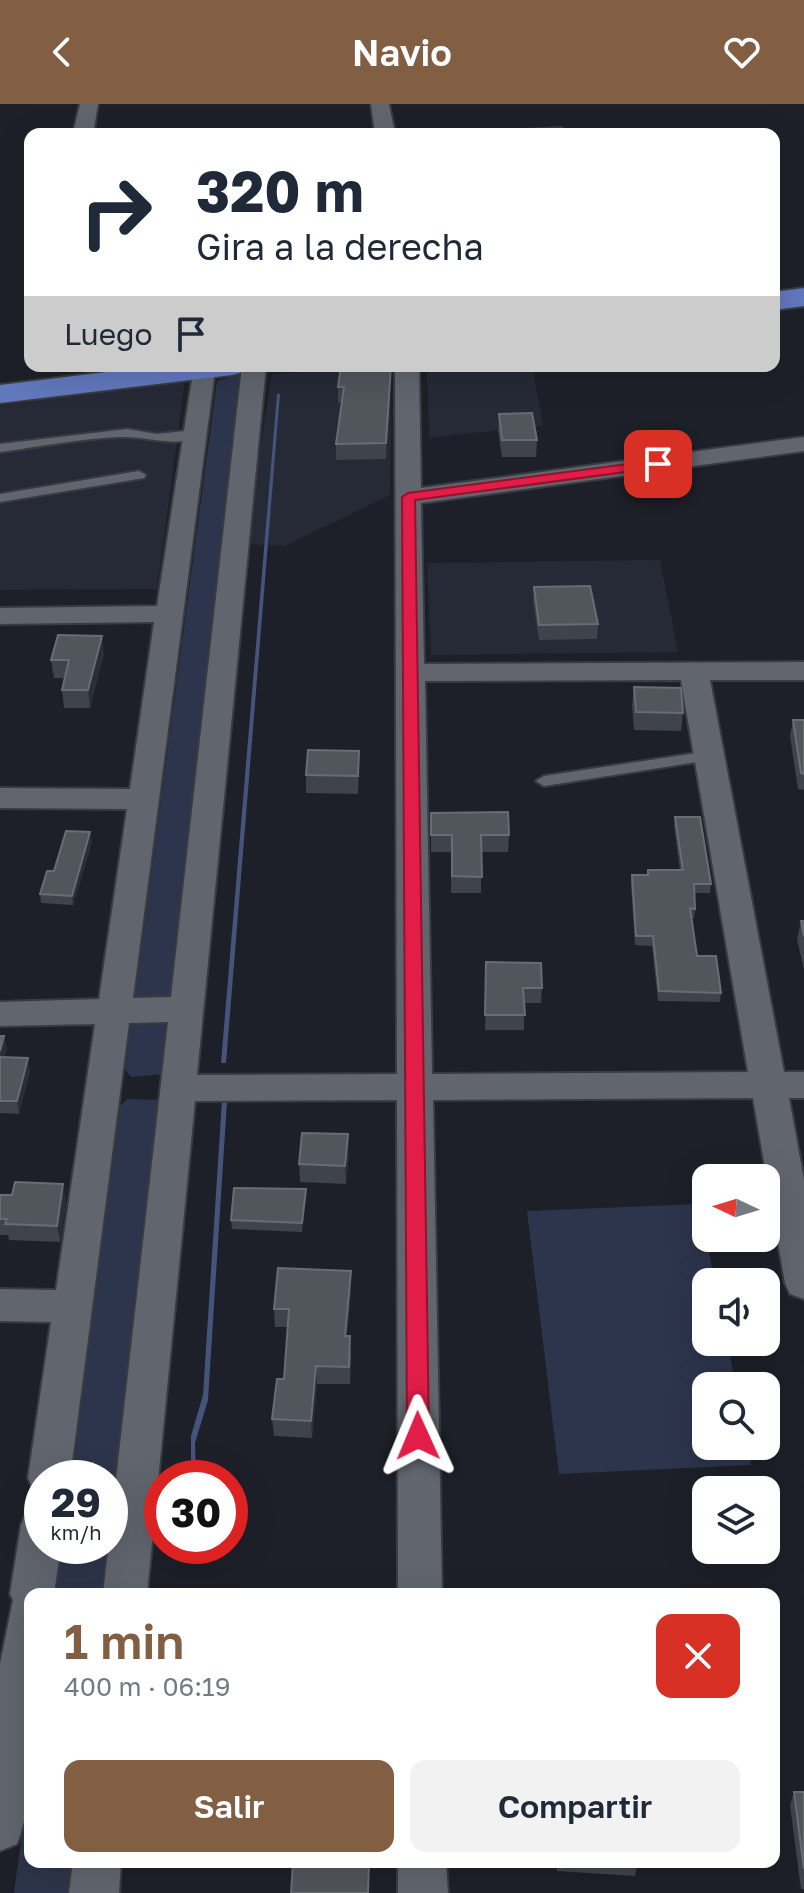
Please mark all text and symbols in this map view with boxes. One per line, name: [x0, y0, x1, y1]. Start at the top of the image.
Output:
icon: back: [40, 30, 84, 74]
icon: heart: [720, 30, 764, 74]
text: Navio: [352, 31, 452, 74]
text: 320 m: [196, 157, 364, 224]
icon: right: [64, 160, 168, 264]
text: Gira a la derecha: [196, 225, 484, 268]
icon: arrive: [169, 312, 213, 356]
text: Luego: [64, 316, 153, 352]
pin: [624, 430, 692, 498]
icon: arrive: [636, 442, 680, 486]
north arrow: [692, 1164, 780, 1252]
map controls: [692, 1164, 780, 1564]
button: sound: [692, 1268, 780, 1356]
button: search: [692, 1372, 780, 1460]
position arrow: [376, 1394, 460, 1478]
speed limit sign: 30: [144, 1460, 248, 1564]
button: layers: [692, 1476, 780, 1564]
text: 29: [51, 1478, 101, 1526]
text: km/h: [51, 1520, 101, 1544]
text: 1 min: [64, 1612, 184, 1670]
button: close: [656, 1614, 740, 1698]
text: 400 m · 06:19: [64, 1671, 230, 1702]
button: Salir: [64, 1760, 394, 1852]
button: Compartir: [410, 1760, 740, 1852]

